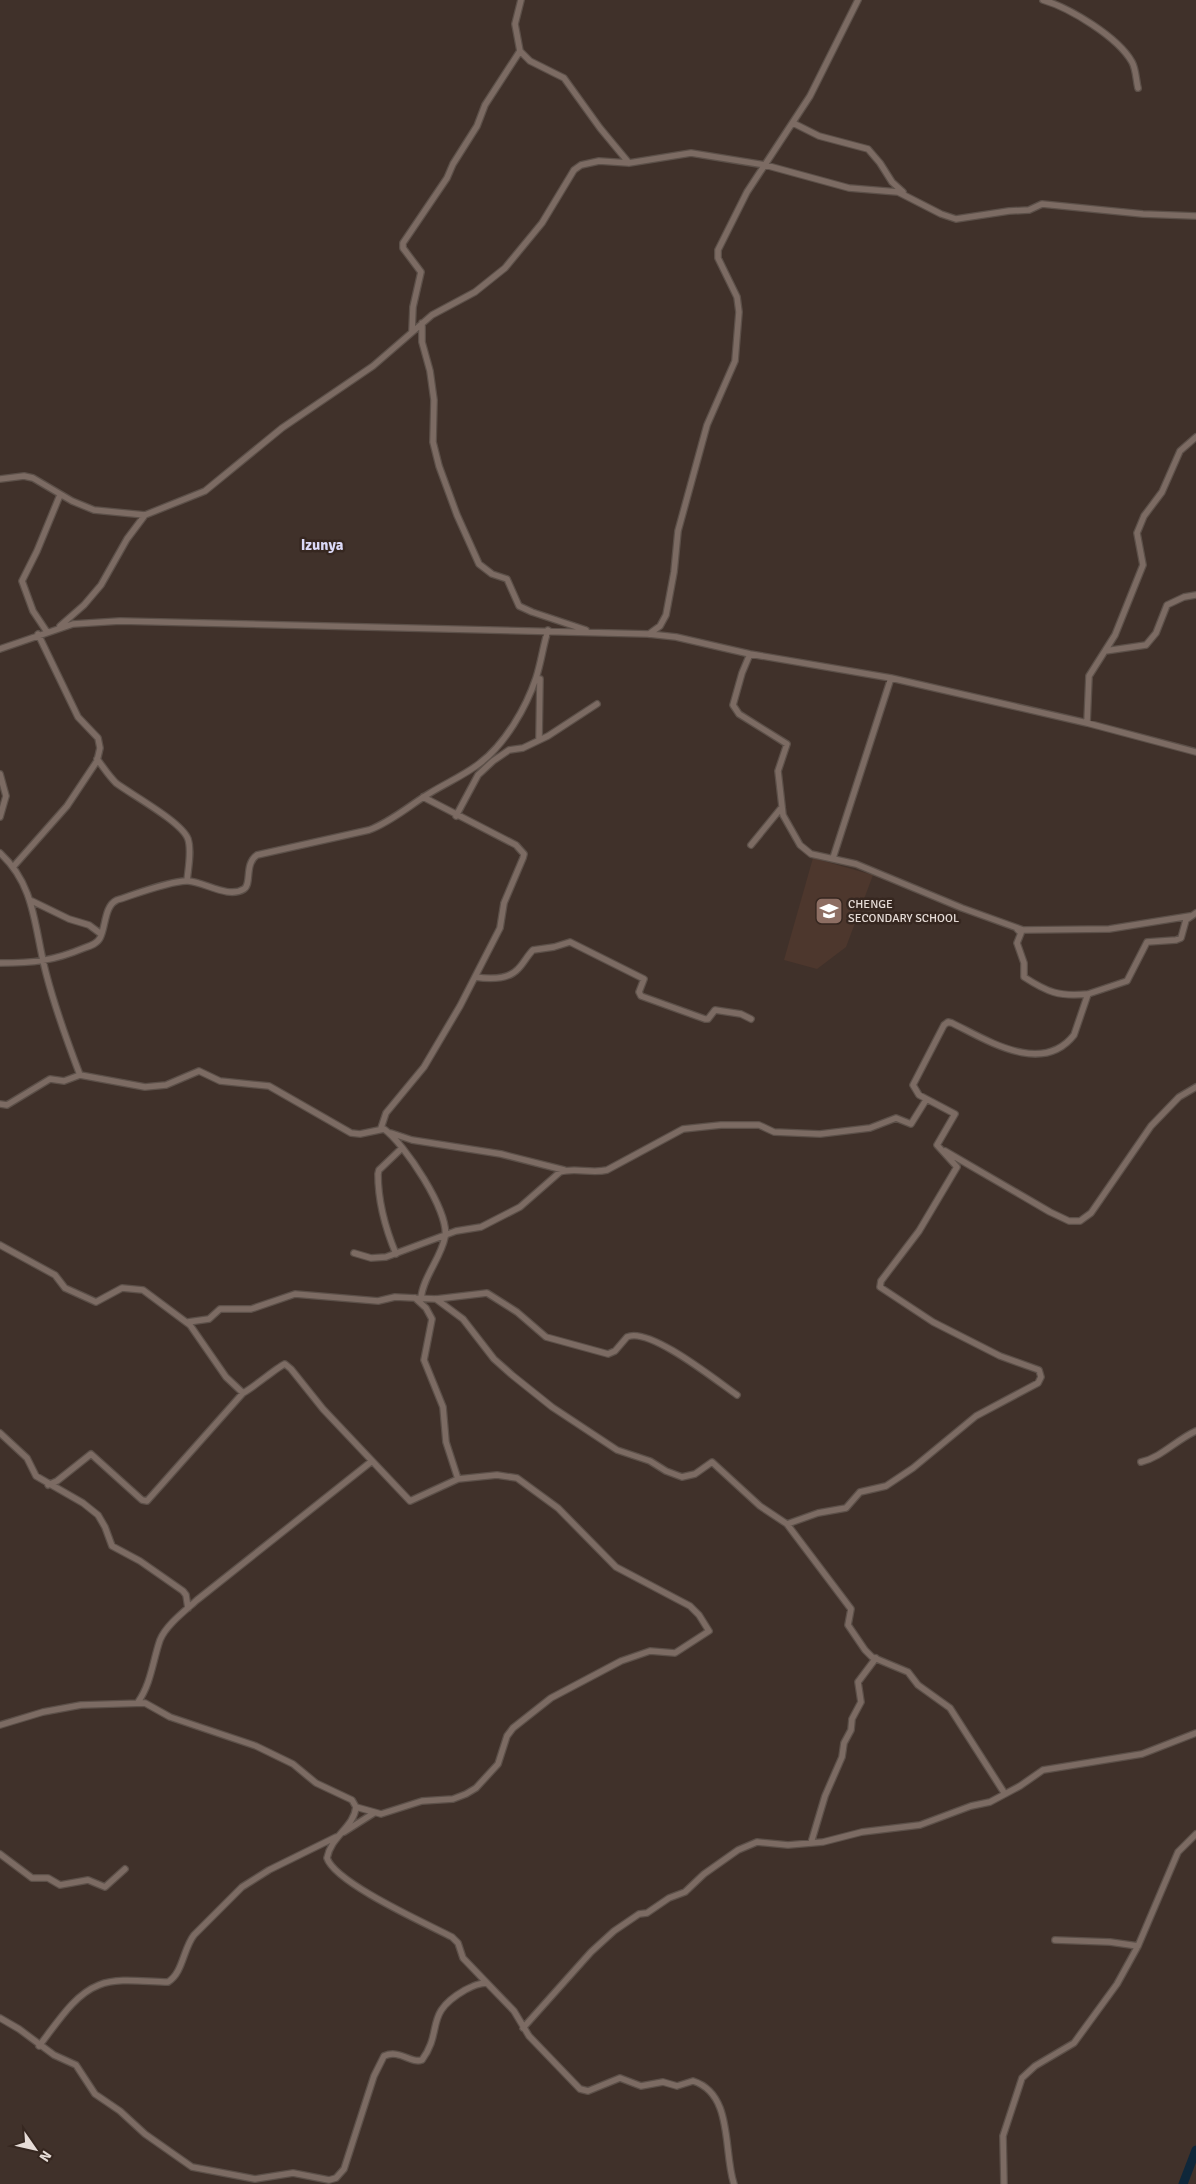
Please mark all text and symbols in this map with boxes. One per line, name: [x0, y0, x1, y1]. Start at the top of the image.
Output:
district label: Izunya: [301, 536, 344, 554]
school or university icon: CHENGE SECONDARY SCHOOL: [814, 896, 844, 926]
place label: CHENGE SECONDARY SCHOOL: [848, 897, 959, 926]
north arrow: [10, 2124, 60, 2174]
text: N: [36, 2147, 55, 2165]

